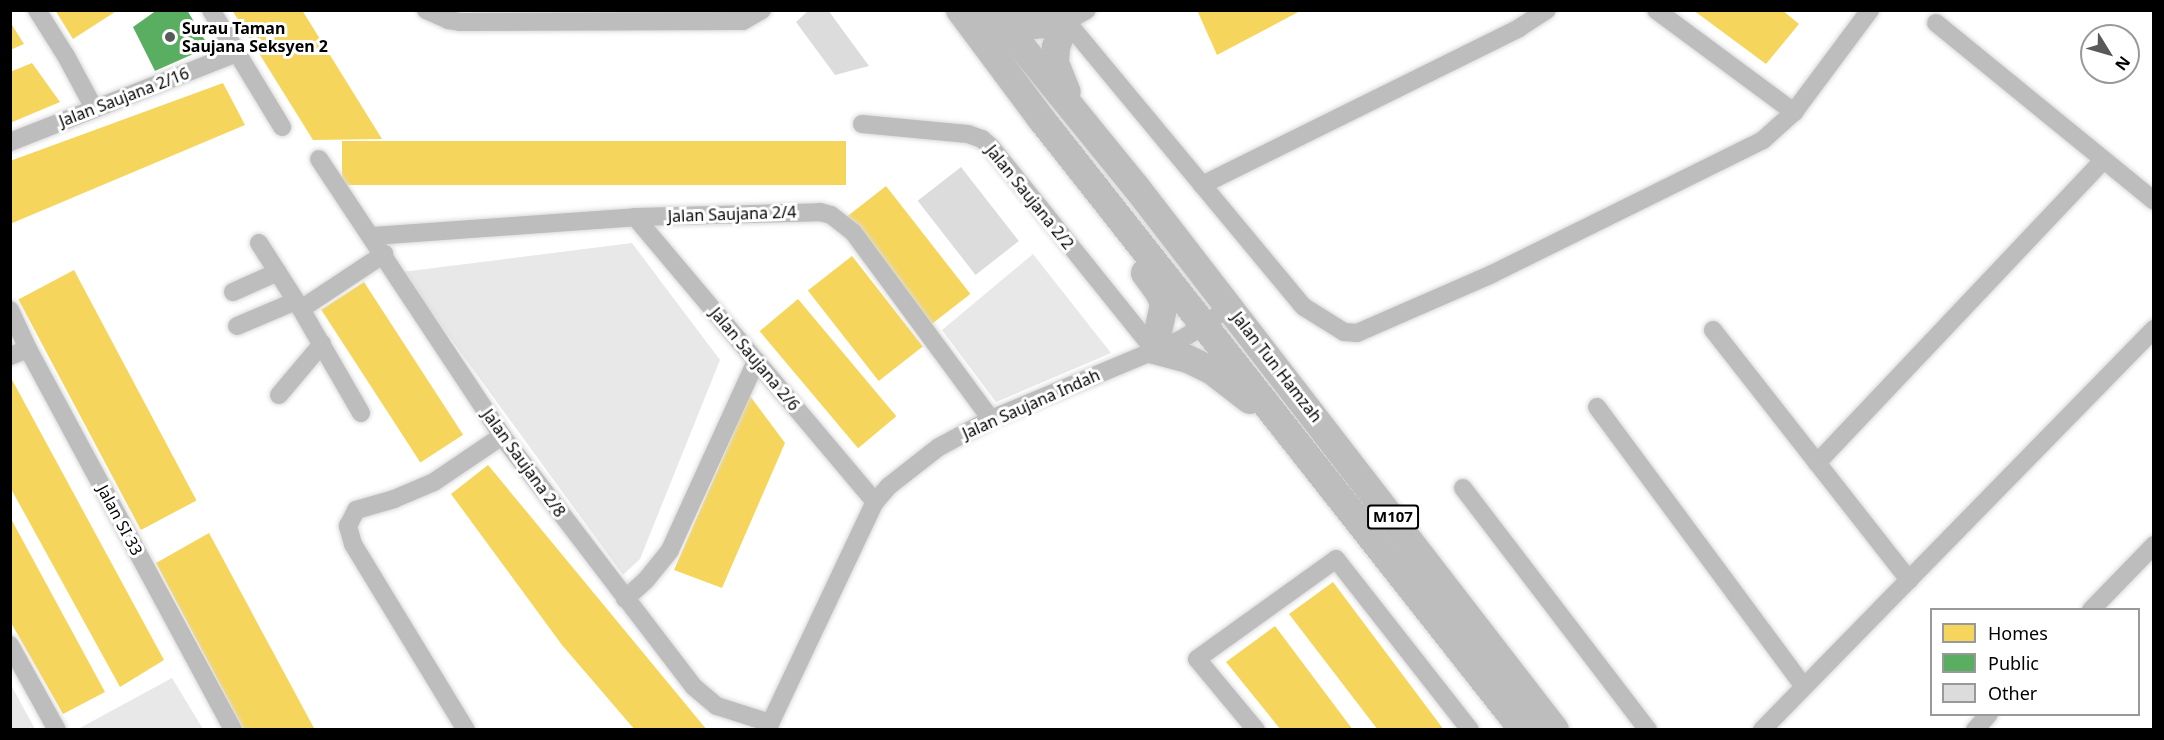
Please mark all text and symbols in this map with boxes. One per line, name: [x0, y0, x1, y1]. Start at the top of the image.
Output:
place label: Surau Taman Saujana Seksyen 2: [182, 18, 328, 56]
north arrow: [2080, 24, 2140, 84]
marker: Surau Taman Saujana Seksyen 2: [163, 30, 177, 44]
text: N: [2110, 52, 2135, 75]
street label: Jalan Saujana 2/16: [56, 63, 192, 131]
street label: Jalan Saujana 2/2: [982, 141, 1078, 253]
street label: Jalan Saujana 2/4: [667, 202, 797, 226]
street label: Jalan Saujana 2/6: [706, 304, 804, 414]
street label: Jalan Tun Hamzah: [1228, 308, 1326, 426]
street label: Jalan Saujana Indah: [959, 365, 1103, 443]
street label: Jalan Saujana 2/8: [478, 405, 570, 521]
street label: Jalan SI 33: [93, 481, 147, 559]
road number: M107: [1366, 505, 1420, 529]
legend: [1930, 608, 2140, 716]
text: Homes: [1988, 621, 2048, 645]
text: Public: [1988, 651, 2039, 675]
text: Other: [1988, 681, 2037, 705]

